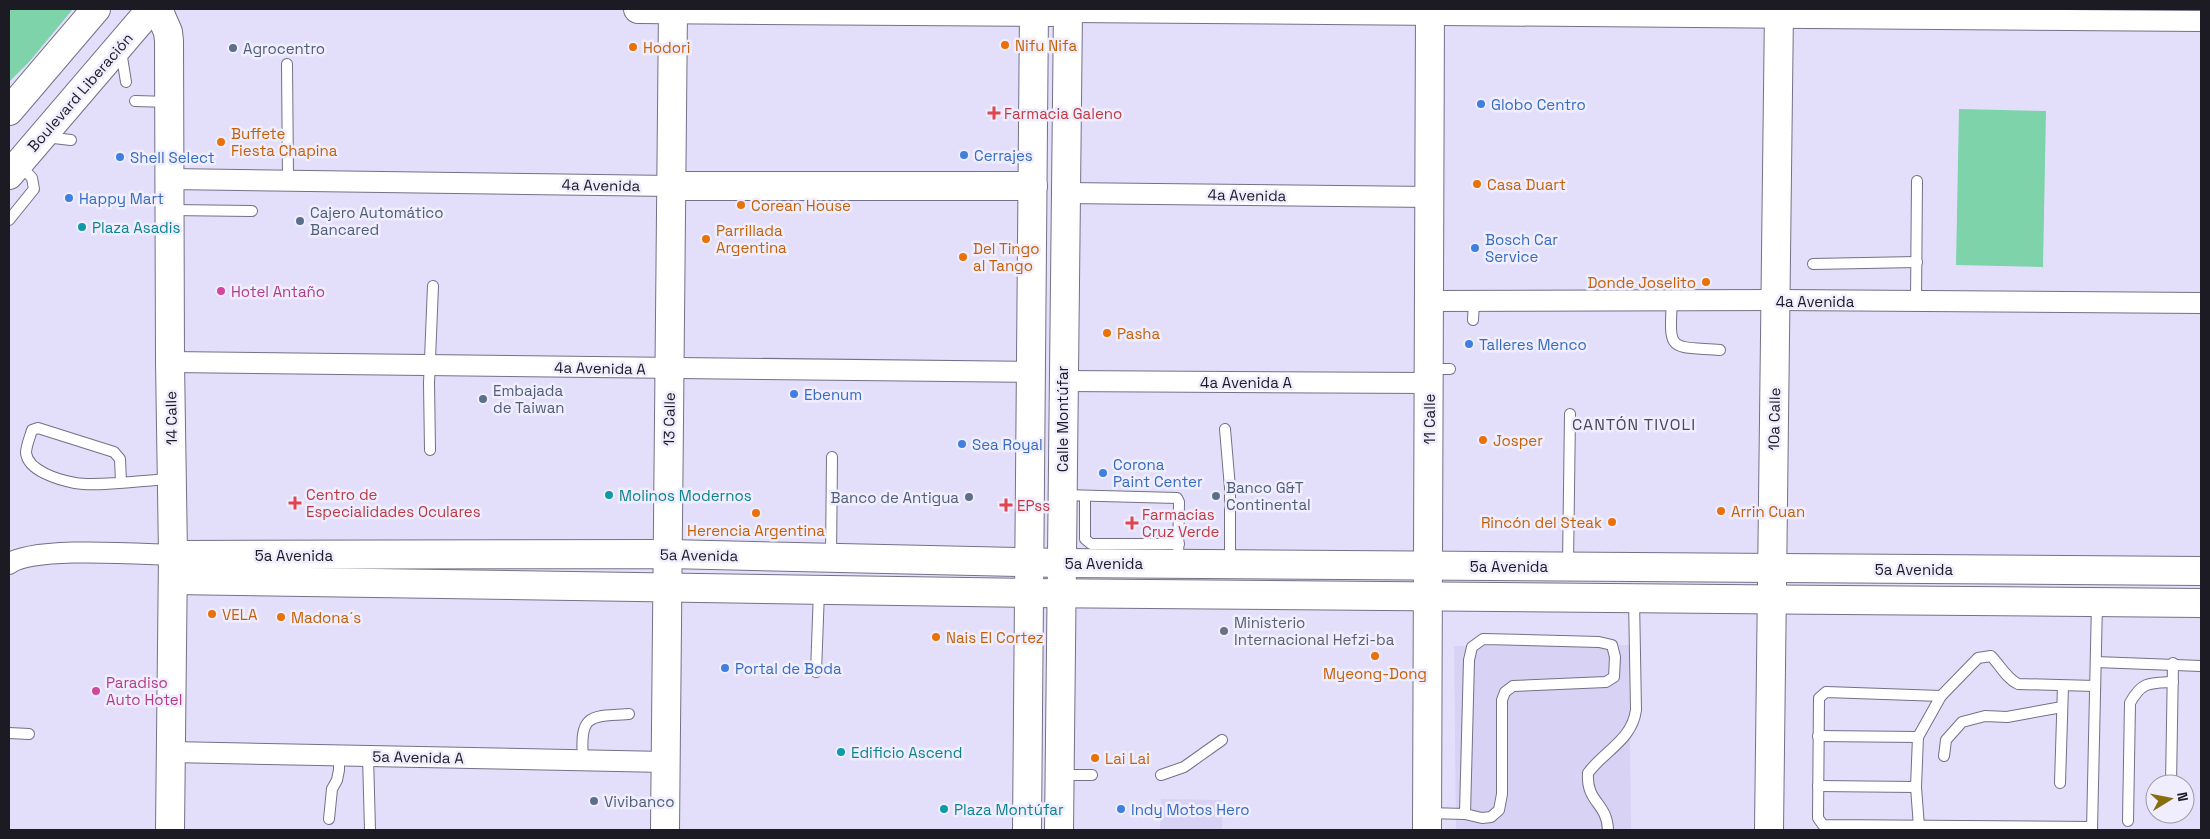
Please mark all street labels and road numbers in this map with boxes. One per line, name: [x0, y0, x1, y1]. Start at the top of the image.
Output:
street label: Boulevard Liberación: [23, 29, 137, 155]
street label: 4a Avenida: [562, 175, 641, 195]
street label: 4a Avenida: [1208, 185, 1287, 205]
street label: 4a Avenida: [1776, 292, 1855, 311]
street label: 4a Avenida A: [554, 358, 647, 378]
street label: Calle Montúfar: [1053, 365, 1072, 472]
street label: 4a Avenida A: [1200, 373, 1292, 392]
street label: 10a Calle: [1764, 387, 1784, 451]
street label: 14 Calle: [161, 391, 181, 445]
street label: 13 Calle: [659, 392, 679, 446]
street label: 11 Calle: [1420, 393, 1439, 444]
street label: 5a Avenida: [660, 545, 739, 565]
street label: 5a Avenida: [255, 546, 334, 565]
street label: 5a Avenida: [1065, 554, 1144, 573]
street label: 5a Avenida: [1470, 557, 1549, 576]
street label: 5a Avenida: [1875, 560, 1954, 579]
street label: 5a Avenida A: [372, 747, 464, 767]

